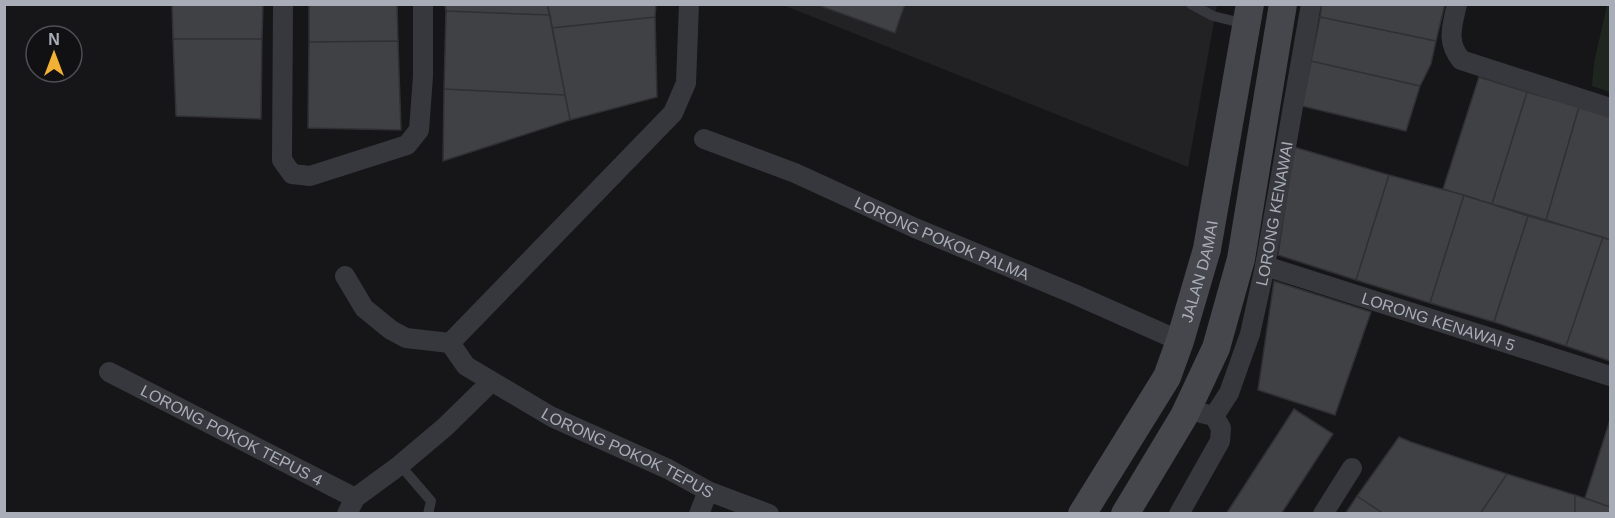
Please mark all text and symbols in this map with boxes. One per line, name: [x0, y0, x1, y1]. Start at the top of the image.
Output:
north arrow: [24, 24, 84, 84]
text: N: [48, 31, 60, 48]
street label: LORONG KENAWAI: [1253, 140, 1296, 287]
street label: LORONG POKOK PALMA: [852, 194, 1032, 284]
street label: JALAN DAMAI: [1178, 219, 1221, 324]
street label: LORONG KENAWAI 5: [1360, 289, 1517, 354]
street label: LORONG POKOK TEPUS 4: [138, 382, 325, 489]
street label: LORONG POKOK TEPUS: [538, 405, 716, 501]

